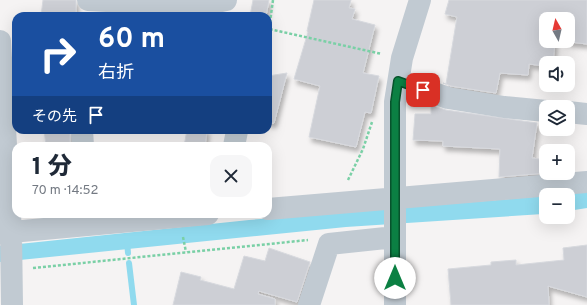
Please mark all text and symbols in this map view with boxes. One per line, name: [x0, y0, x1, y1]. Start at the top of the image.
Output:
north arrow: [539, 12, 575, 48]
map controls: [539, 12, 575, 224]
text: 60 m: [98, 22, 165, 58]
icon: right: [32, 28, 84, 80]
button: sound: [539, 56, 575, 92]
text: 右折: [98, 62, 134, 85]
pin: [406, 73, 440, 107]
icon: arrive: [412, 79, 434, 101]
button: layers: [539, 100, 575, 136]
icon: arrive: [85, 104, 107, 126]
text: その先: [32, 108, 77, 127]
button: +: [539, 144, 575, 180]
text: 1 分: [32, 153, 72, 183]
button: close: [210, 155, 252, 197]
text: 70 m · 14:52: [32, 183, 98, 199]
button: −: [539, 188, 575, 224]
position arrow: [374, 257, 416, 299]

